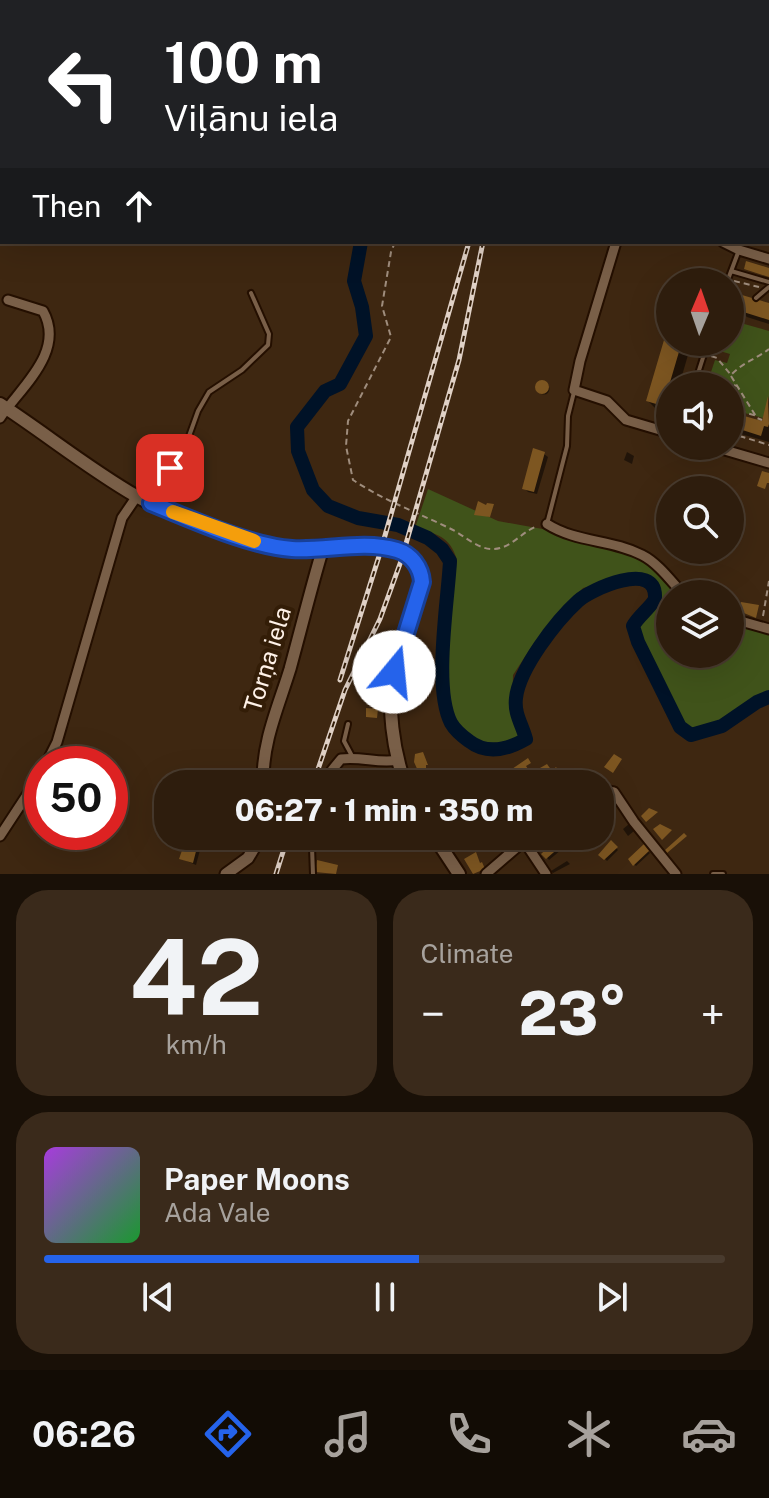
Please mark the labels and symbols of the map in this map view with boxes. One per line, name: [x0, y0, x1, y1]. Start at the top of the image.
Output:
north arrow: [656, 268, 744, 356]
pin: [136, 434, 204, 502]
street label: Torņa iela: [238, 603, 296, 715]
position arrow: [352, 630, 436, 714]
speed limit sign: 50: [24, 746, 128, 850]

